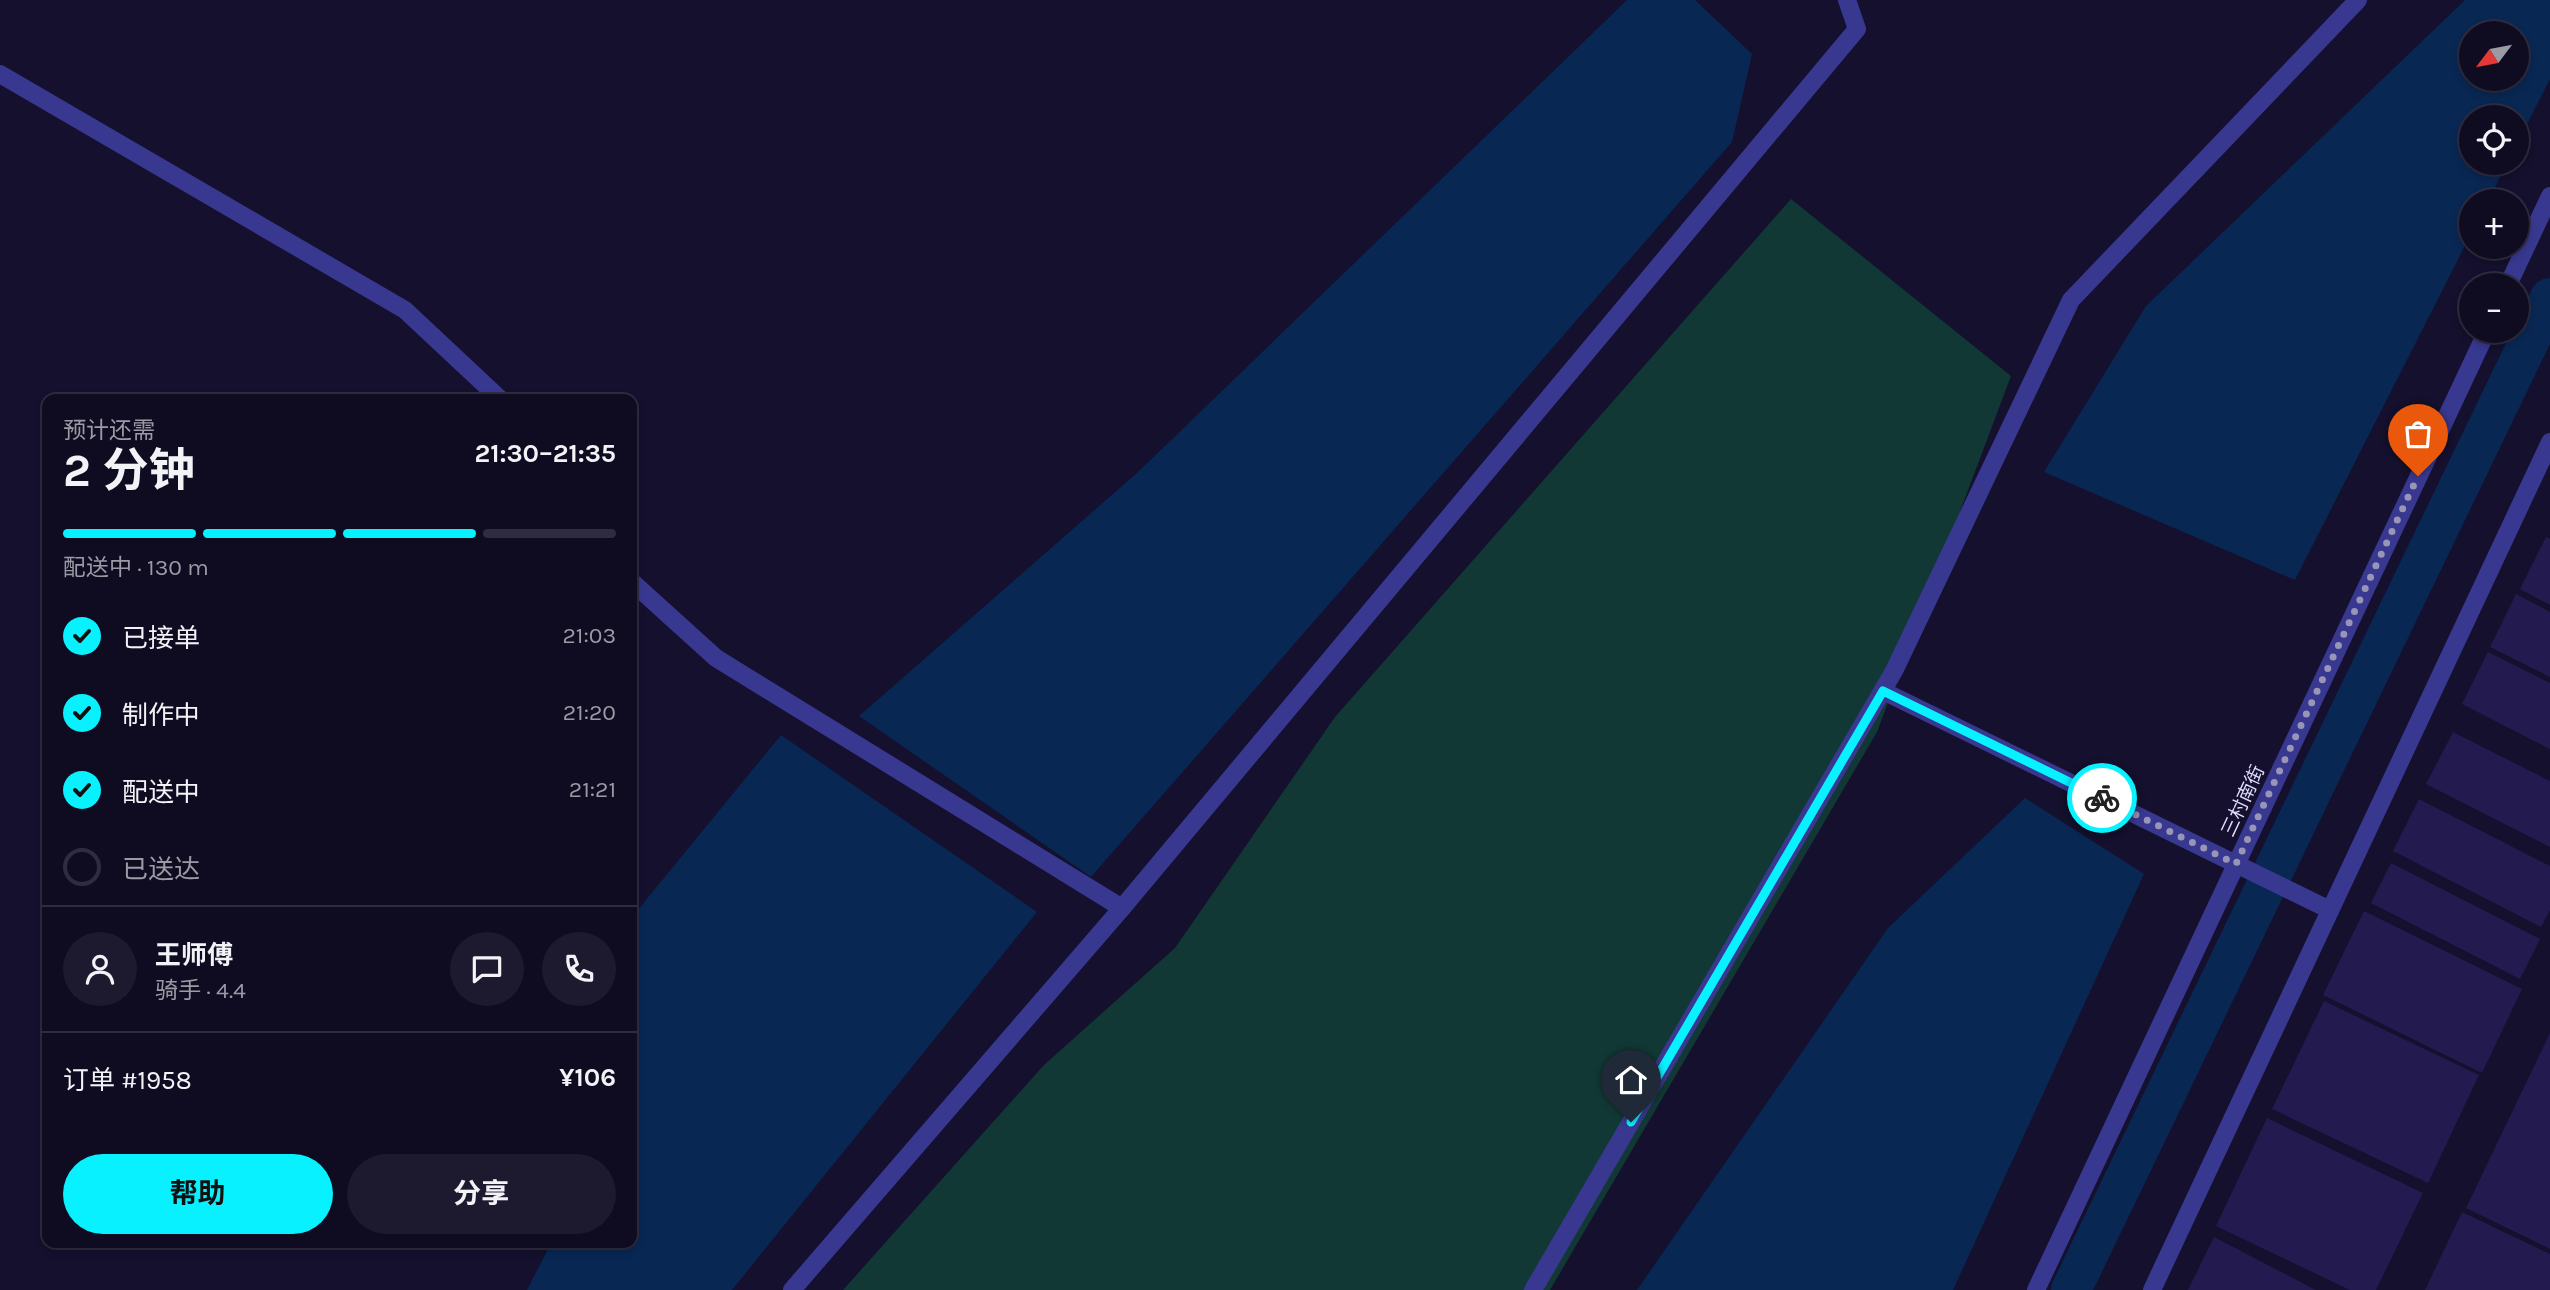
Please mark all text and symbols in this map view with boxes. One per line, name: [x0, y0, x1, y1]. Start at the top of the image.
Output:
north arrow: [2459, 21, 2529, 91]
map controls: [2459, 21, 2529, 343]
button: locate: [2459, 105, 2529, 175]
button: +: [2459, 189, 2529, 259]
button: −: [2459, 273, 2529, 343]
pin: [2388, 404, 2448, 476]
icon: bag: [2399, 415, 2437, 453]
text: 预计还需: [63, 417, 155, 444]
text: 21:30–21:35: [474, 438, 616, 469]
text: 2 分钟: [63, 444, 194, 498]
text: 配送中 · 130 m: [63, 554, 209, 581]
icon: check: [63, 617, 101, 655]
text: 21:03: [563, 622, 616, 649]
text: 已接单: [122, 623, 200, 654]
icon: check: [63, 694, 101, 732]
text: 21:20: [563, 699, 616, 726]
text: 制作中: [122, 700, 200, 731]
street label: 三村南街: [2217, 762, 2269, 840]
courier: [2067, 763, 2137, 833]
icon: check: [63, 771, 101, 809]
text: 21:21: [569, 776, 616, 803]
text: 配送中: [122, 777, 200, 808]
icon: bike: [2083, 779, 2121, 817]
text: 已送达: [122, 854, 200, 885]
button: person: [63, 932, 137, 1006]
button: chat: [450, 932, 524, 1006]
button: phone: [542, 932, 616, 1006]
text: 王师傅: [155, 940, 233, 971]
text: 骑手 · 4.4: [155, 977, 246, 1004]
pin: [1601, 1050, 1661, 1122]
icon: home: [1612, 1061, 1650, 1099]
text: ¥106: [559, 1062, 616, 1093]
text: 订单 #1958: [63, 1065, 192, 1096]
button: 帮助: [63, 1154, 333, 1234]
button: 分享: [347, 1154, 616, 1234]

